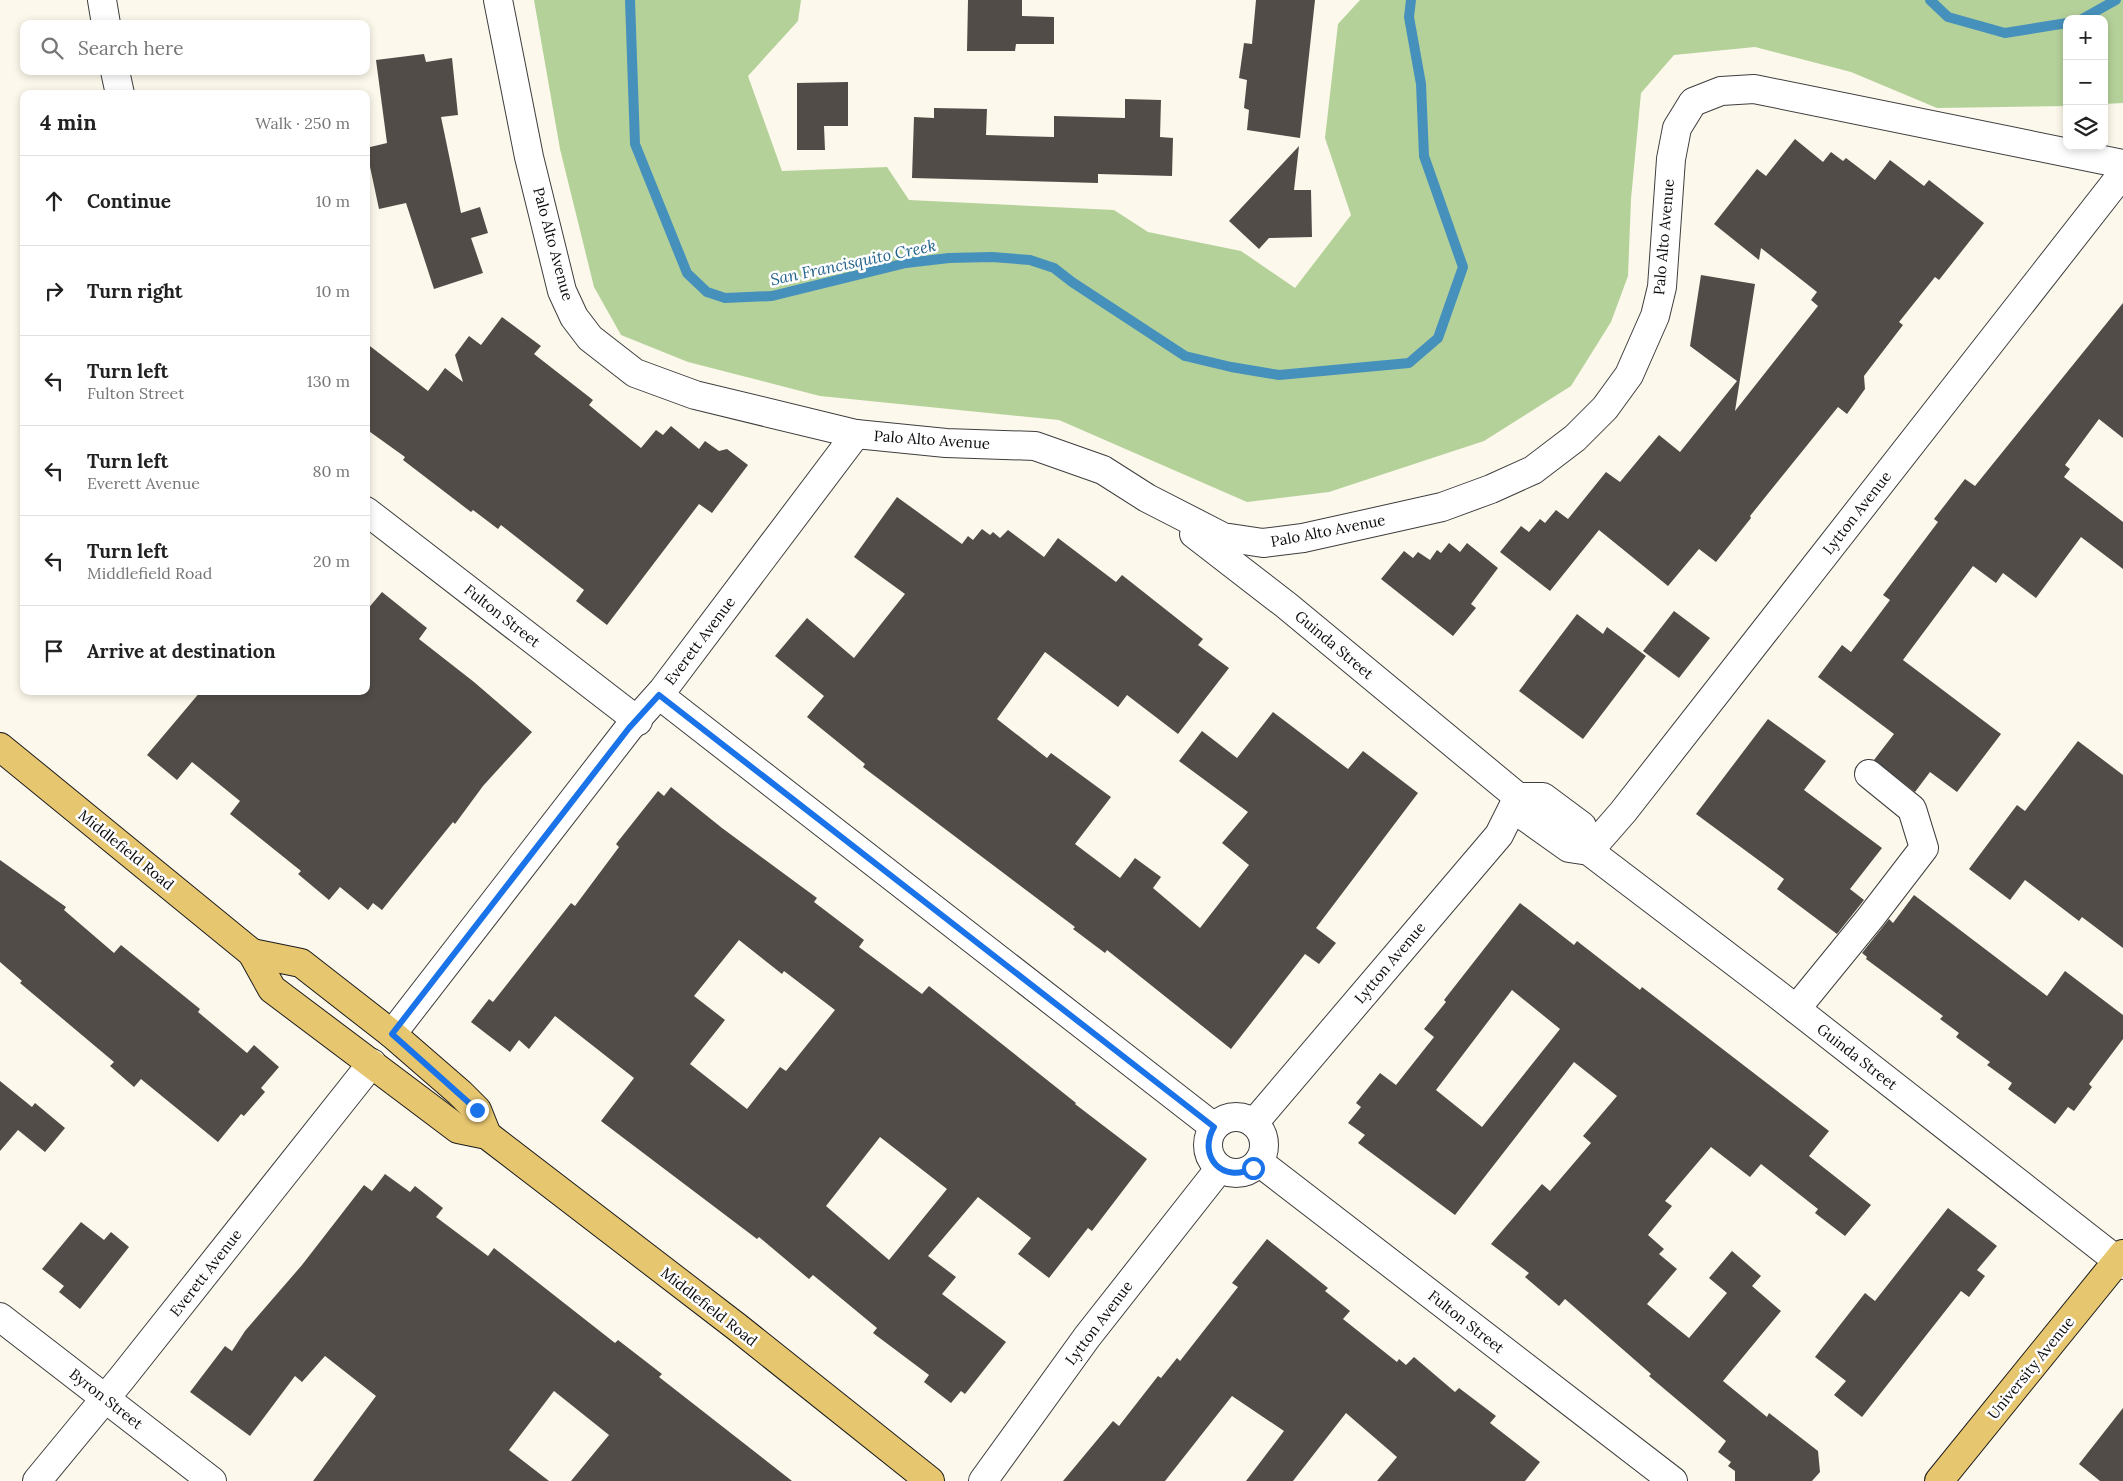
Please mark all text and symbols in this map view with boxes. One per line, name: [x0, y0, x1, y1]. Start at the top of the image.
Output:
map controls: [2063, 15, 2108, 150]
button: +: [2063, 15, 2108, 60]
search box: [20, 20, 370, 75]
icon: search: [38, 34, 66, 62]
text: Search here: [78, 36, 184, 60]
button: −: [2063, 60, 2108, 105]
button: layers: [2063, 105, 2108, 150]
text: 4 min: [40, 109, 97, 136]
text: Walk · 250 m: [255, 113, 350, 133]
street label: Palo Alto Avenue: [1649, 178, 1678, 296]
street label: Palo Alto Avenue: [529, 185, 578, 303]
icon: ahead: [40, 187, 68, 215]
text: Continue: [87, 189, 171, 213]
text: 10 m: [316, 191, 350, 211]
water label: San Francisquito Creek: [768, 235, 938, 289]
icon: right: [40, 277, 68, 305]
text: Turn right: [87, 279, 183, 303]
text: 10 m: [316, 281, 350, 301]
text: Turn left: [87, 359, 168, 383]
icon: left: [40, 367, 68, 395]
text: 130 m: [307, 371, 350, 391]
text: Fulton Street: [87, 383, 184, 403]
street label: Palo Alto Avenue: [873, 426, 991, 453]
text: Turn left: [87, 449, 168, 473]
icon: left: [40, 457, 68, 485]
text: 80 m: [313, 461, 350, 481]
street label: Lytton Avenue: [1818, 467, 1895, 558]
text: Everett Avenue: [87, 473, 200, 493]
street label: Palo Alto Avenue: [1269, 510, 1387, 551]
text: Turn left: [87, 539, 168, 563]
icon: left: [40, 547, 68, 575]
text: 20 m: [313, 551, 350, 571]
text: Middlefield Road: [87, 563, 212, 583]
street label: Fulton Street: [460, 580, 544, 651]
street label: Everett Avenue: [660, 593, 739, 689]
street label: Guinda Street: [1291, 606, 1378, 683]
icon: arrive: [40, 637, 68, 665]
text: Arrive at destination: [87, 639, 276, 663]
street label: Middlefield Road: [75, 805, 178, 894]
street label: Lytton Avenue: [1350, 918, 1429, 1007]
street label: Guinda Street: [1813, 1019, 1901, 1094]
route end: [466, 1099, 489, 1122]
route start: [1242, 1157, 1265, 1180]
street label: Everett Avenue: [166, 1225, 246, 1320]
street label: Middlefield Road: [657, 1263, 761, 1350]
street label: Lytton Avenue: [1061, 1277, 1137, 1369]
street label: Fulton Street: [1424, 1286, 1508, 1357]
street label: University Avenue: [1983, 1312, 2078, 1423]
street label: Byron Street: [66, 1364, 147, 1433]

